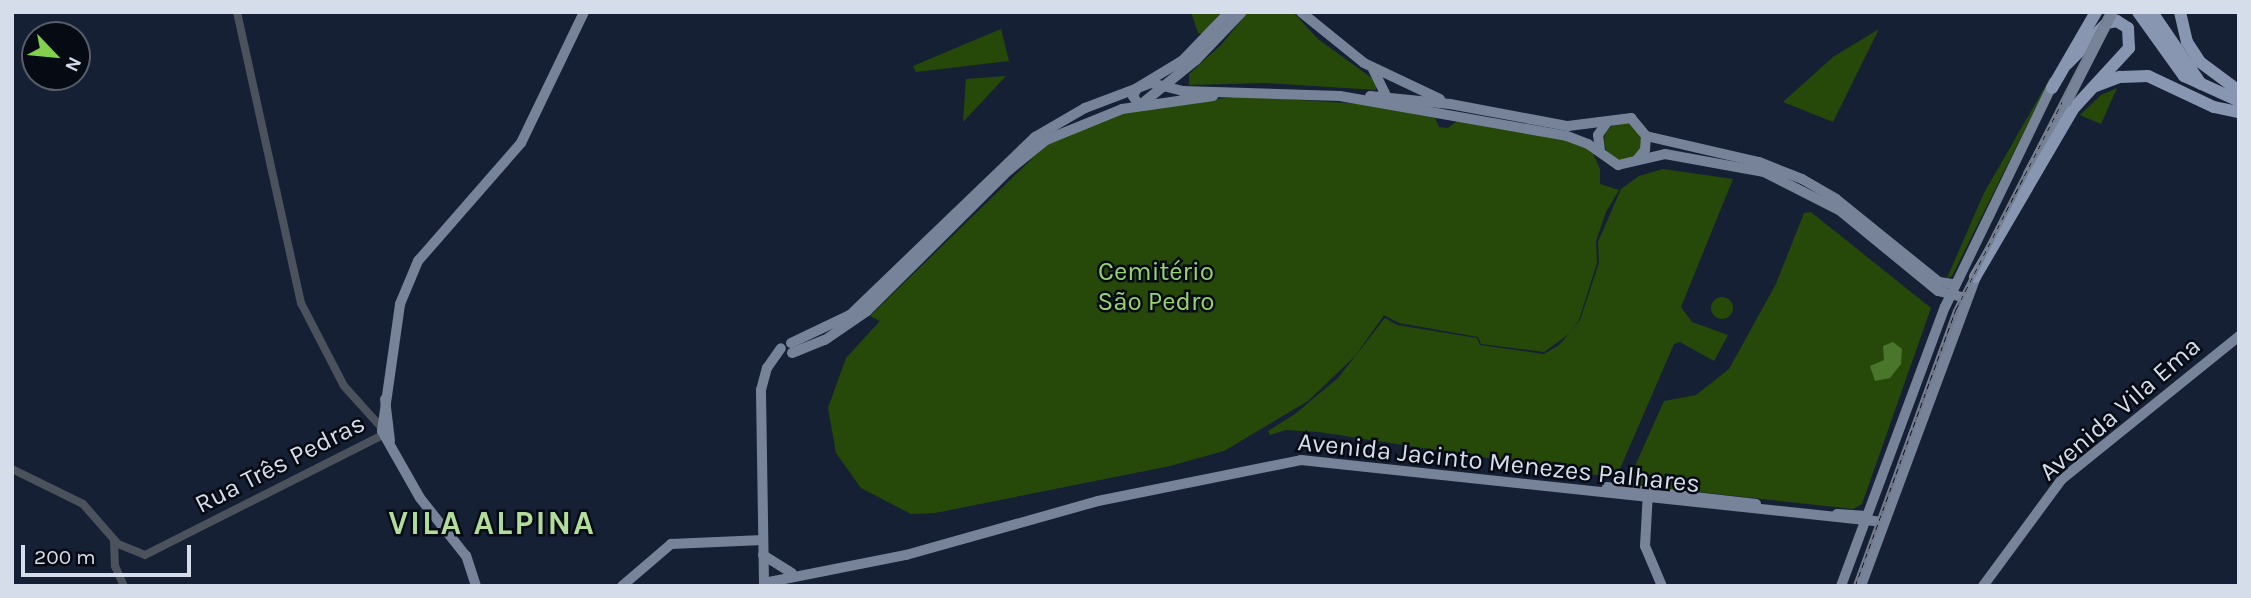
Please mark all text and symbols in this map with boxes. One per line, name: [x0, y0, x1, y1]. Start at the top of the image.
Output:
north arrow: [21, 21, 91, 91]
text: N: [60, 53, 86, 75]
park label: Cemitério São Pedro: [1097, 256, 1215, 318]
street label: Avenida Vila Ema: [2033, 330, 2207, 488]
street label: Rua Três Pedras: [190, 408, 370, 520]
street label: Avenida Jacinto Menezes Palhares: [1296, 426, 1702, 500]
district label: VILA ALPINA: [390, 504, 594, 544]
scale bar: [24, 532, 194, 576]
text: 200 m: [34, 545, 96, 569]

